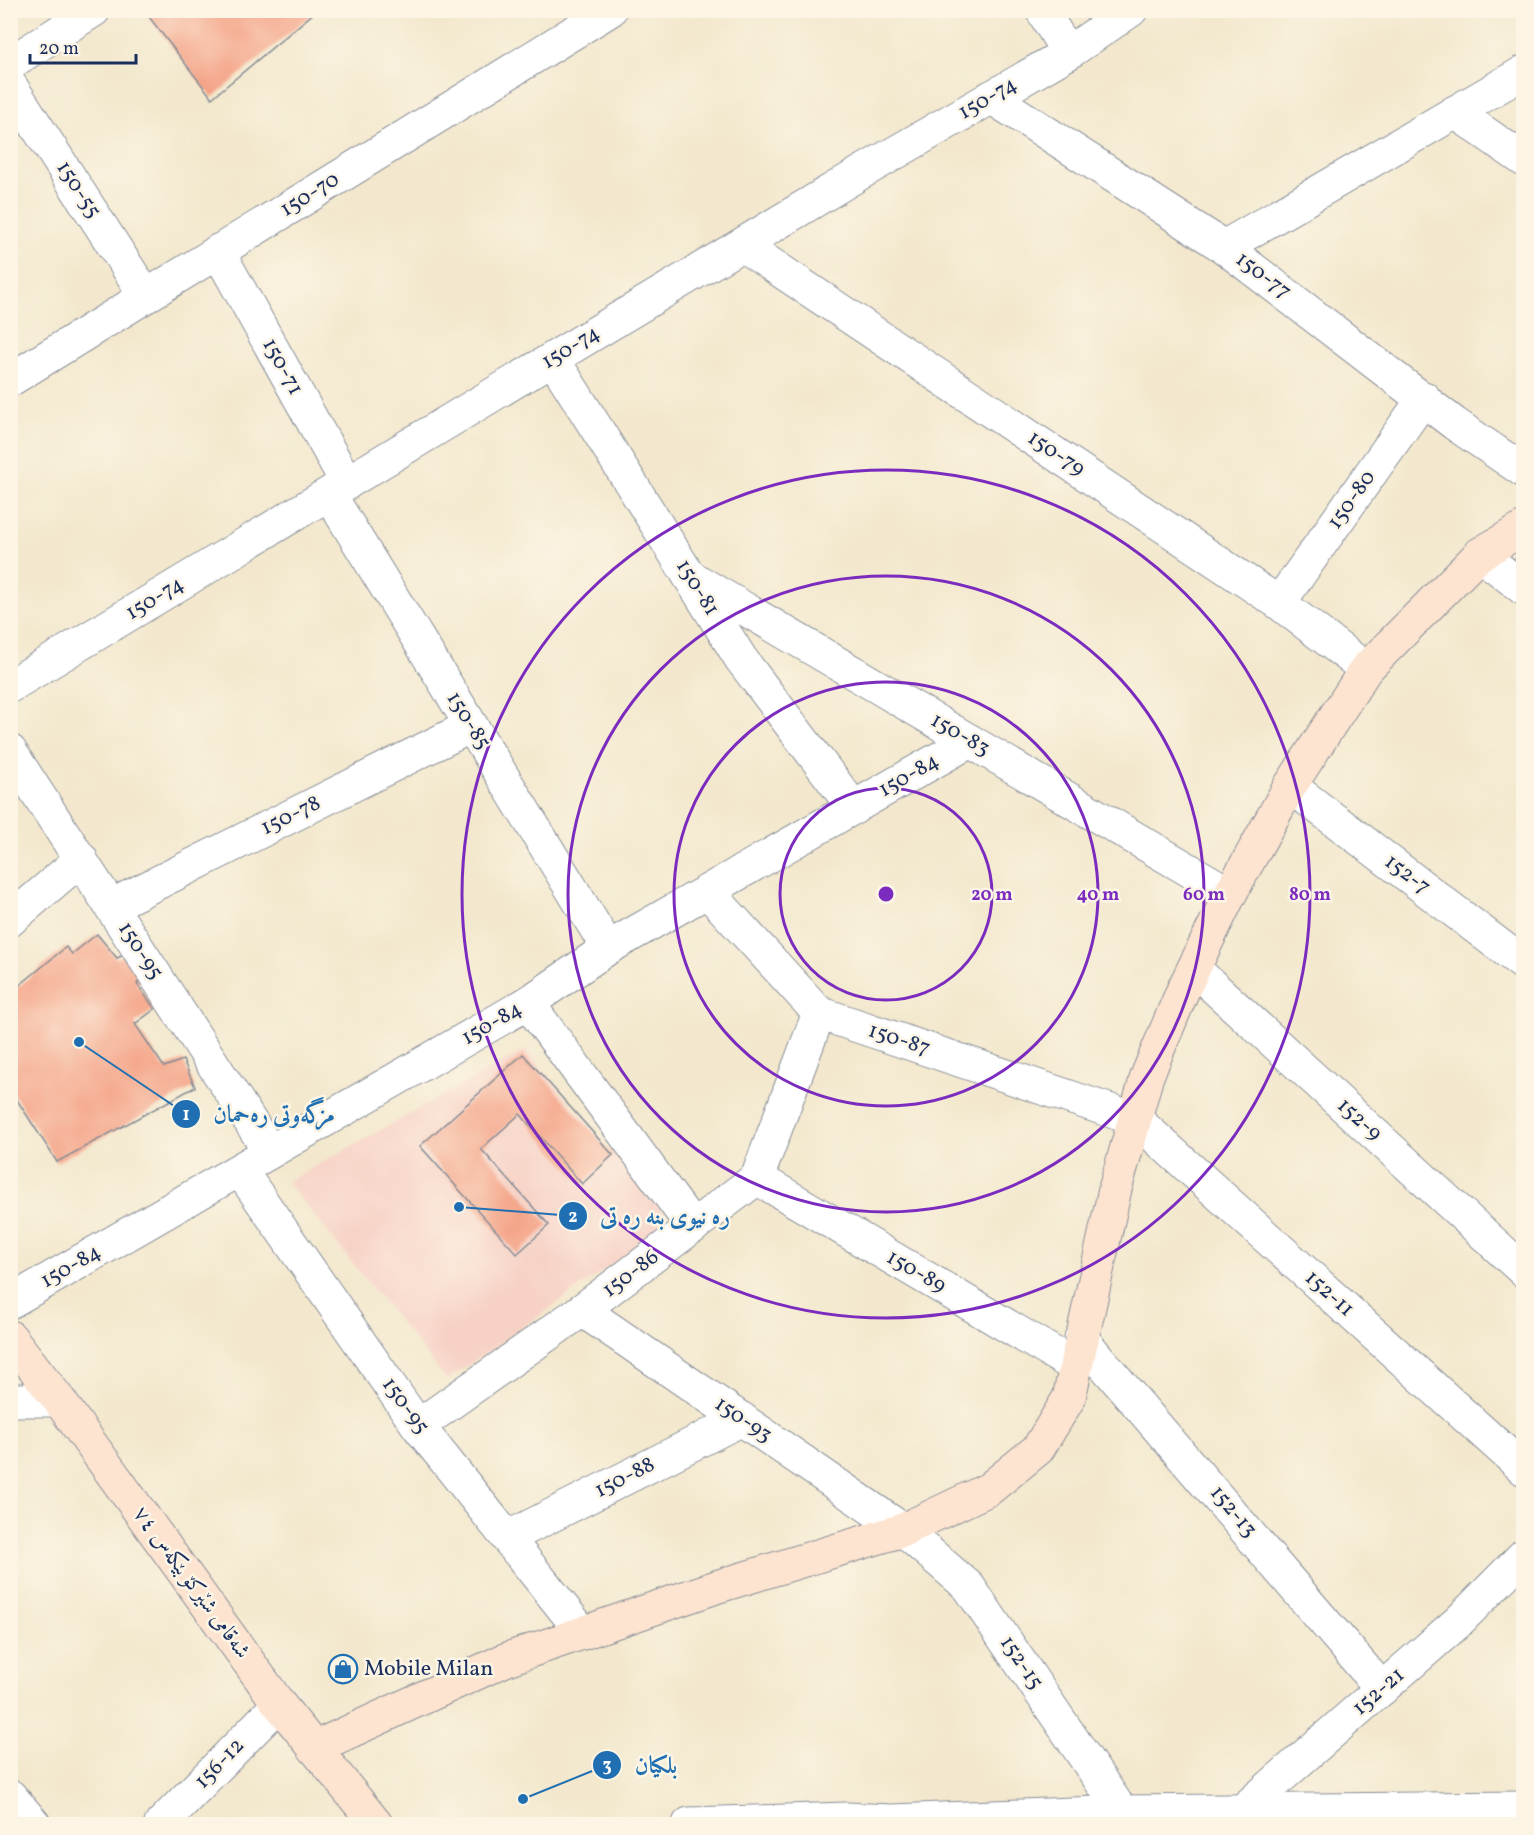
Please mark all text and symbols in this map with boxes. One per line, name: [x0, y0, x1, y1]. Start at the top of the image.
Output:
scale bar: [30, 27, 136, 65]
text: 20 m: [39, 37, 79, 62]
street label: 150-74: [953, 70, 1023, 128]
street label: 150-55: [48, 155, 108, 225]
street label: 150-70: [274, 165, 346, 225]
street label: 150-77: [1228, 245, 1298, 307]
street label: 150-74: [536, 318, 606, 378]
street label: 150-71: [254, 333, 310, 401]
street label: 150-79: [1021, 423, 1091, 485]
street label: 150-80: [1320, 464, 1384, 536]
street label: 150-81: [668, 554, 726, 622]
street label: 150-74: [120, 569, 190, 629]
street label: 150-85: [438, 686, 498, 756]
street label: 150-83: [924, 706, 996, 764]
street label: 150-84: [873, 746, 945, 806]
street label: 150-78: [256, 788, 326, 844]
street label: 152-7: [1377, 847, 1437, 903]
text: 20 m: [971, 883, 1013, 908]
text: 40 m: [1077, 883, 1119, 908]
text: 60 m: [1183, 883, 1225, 908]
text: 80 m: [1289, 883, 1331, 908]
centre of rings: [876, 884, 896, 904]
street label: 150-95: [110, 916, 170, 986]
street label: 150-84: [456, 994, 528, 1054]
street label: 150-87: [864, 1015, 934, 1065]
street label: 152-9: [1329, 1091, 1389, 1149]
callout: مزگەوتی رەحمان: [171, 1093, 347, 1135]
text: مزگەوتی رەحمان: [213, 1096, 335, 1133]
text: 1: [182, 1103, 190, 1128]
callout: ره نیوی بنه ره تی: [558, 1195, 742, 1237]
text: ره نیوی بنه ره تی: [599, 1201, 730, 1235]
text: 2: [568, 1205, 578, 1230]
street label: 150-84: [35, 1237, 107, 1297]
street label: 150-86: [596, 1242, 666, 1306]
street label: 150-89: [880, 1242, 952, 1302]
street label: 152-11: [1297, 1263, 1361, 1325]
street label: 150-95: [374, 1371, 436, 1441]
street label: 150-93: [708, 1389, 778, 1451]
street label: 150-88: [589, 1450, 661, 1506]
street label: 152-13: [1202, 1479, 1264, 1545]
street label: شەقامی شێرکۆ بێکەس ٧٤: [125, 1500, 257, 1666]
street label: 152-15: [992, 1630, 1050, 1696]
shop icon: Mobile Milan: [327, 1653, 359, 1685]
place label: Mobile Milan: [364, 1654, 493, 1685]
street label: 152-21: [1346, 1660, 1412, 1724]
street label: 156-12: [188, 1731, 252, 1797]
callout: بلكيان: [592, 1744, 689, 1786]
text: بلكيان: [635, 1750, 677, 1784]
text: 3: [602, 1754, 612, 1779]

